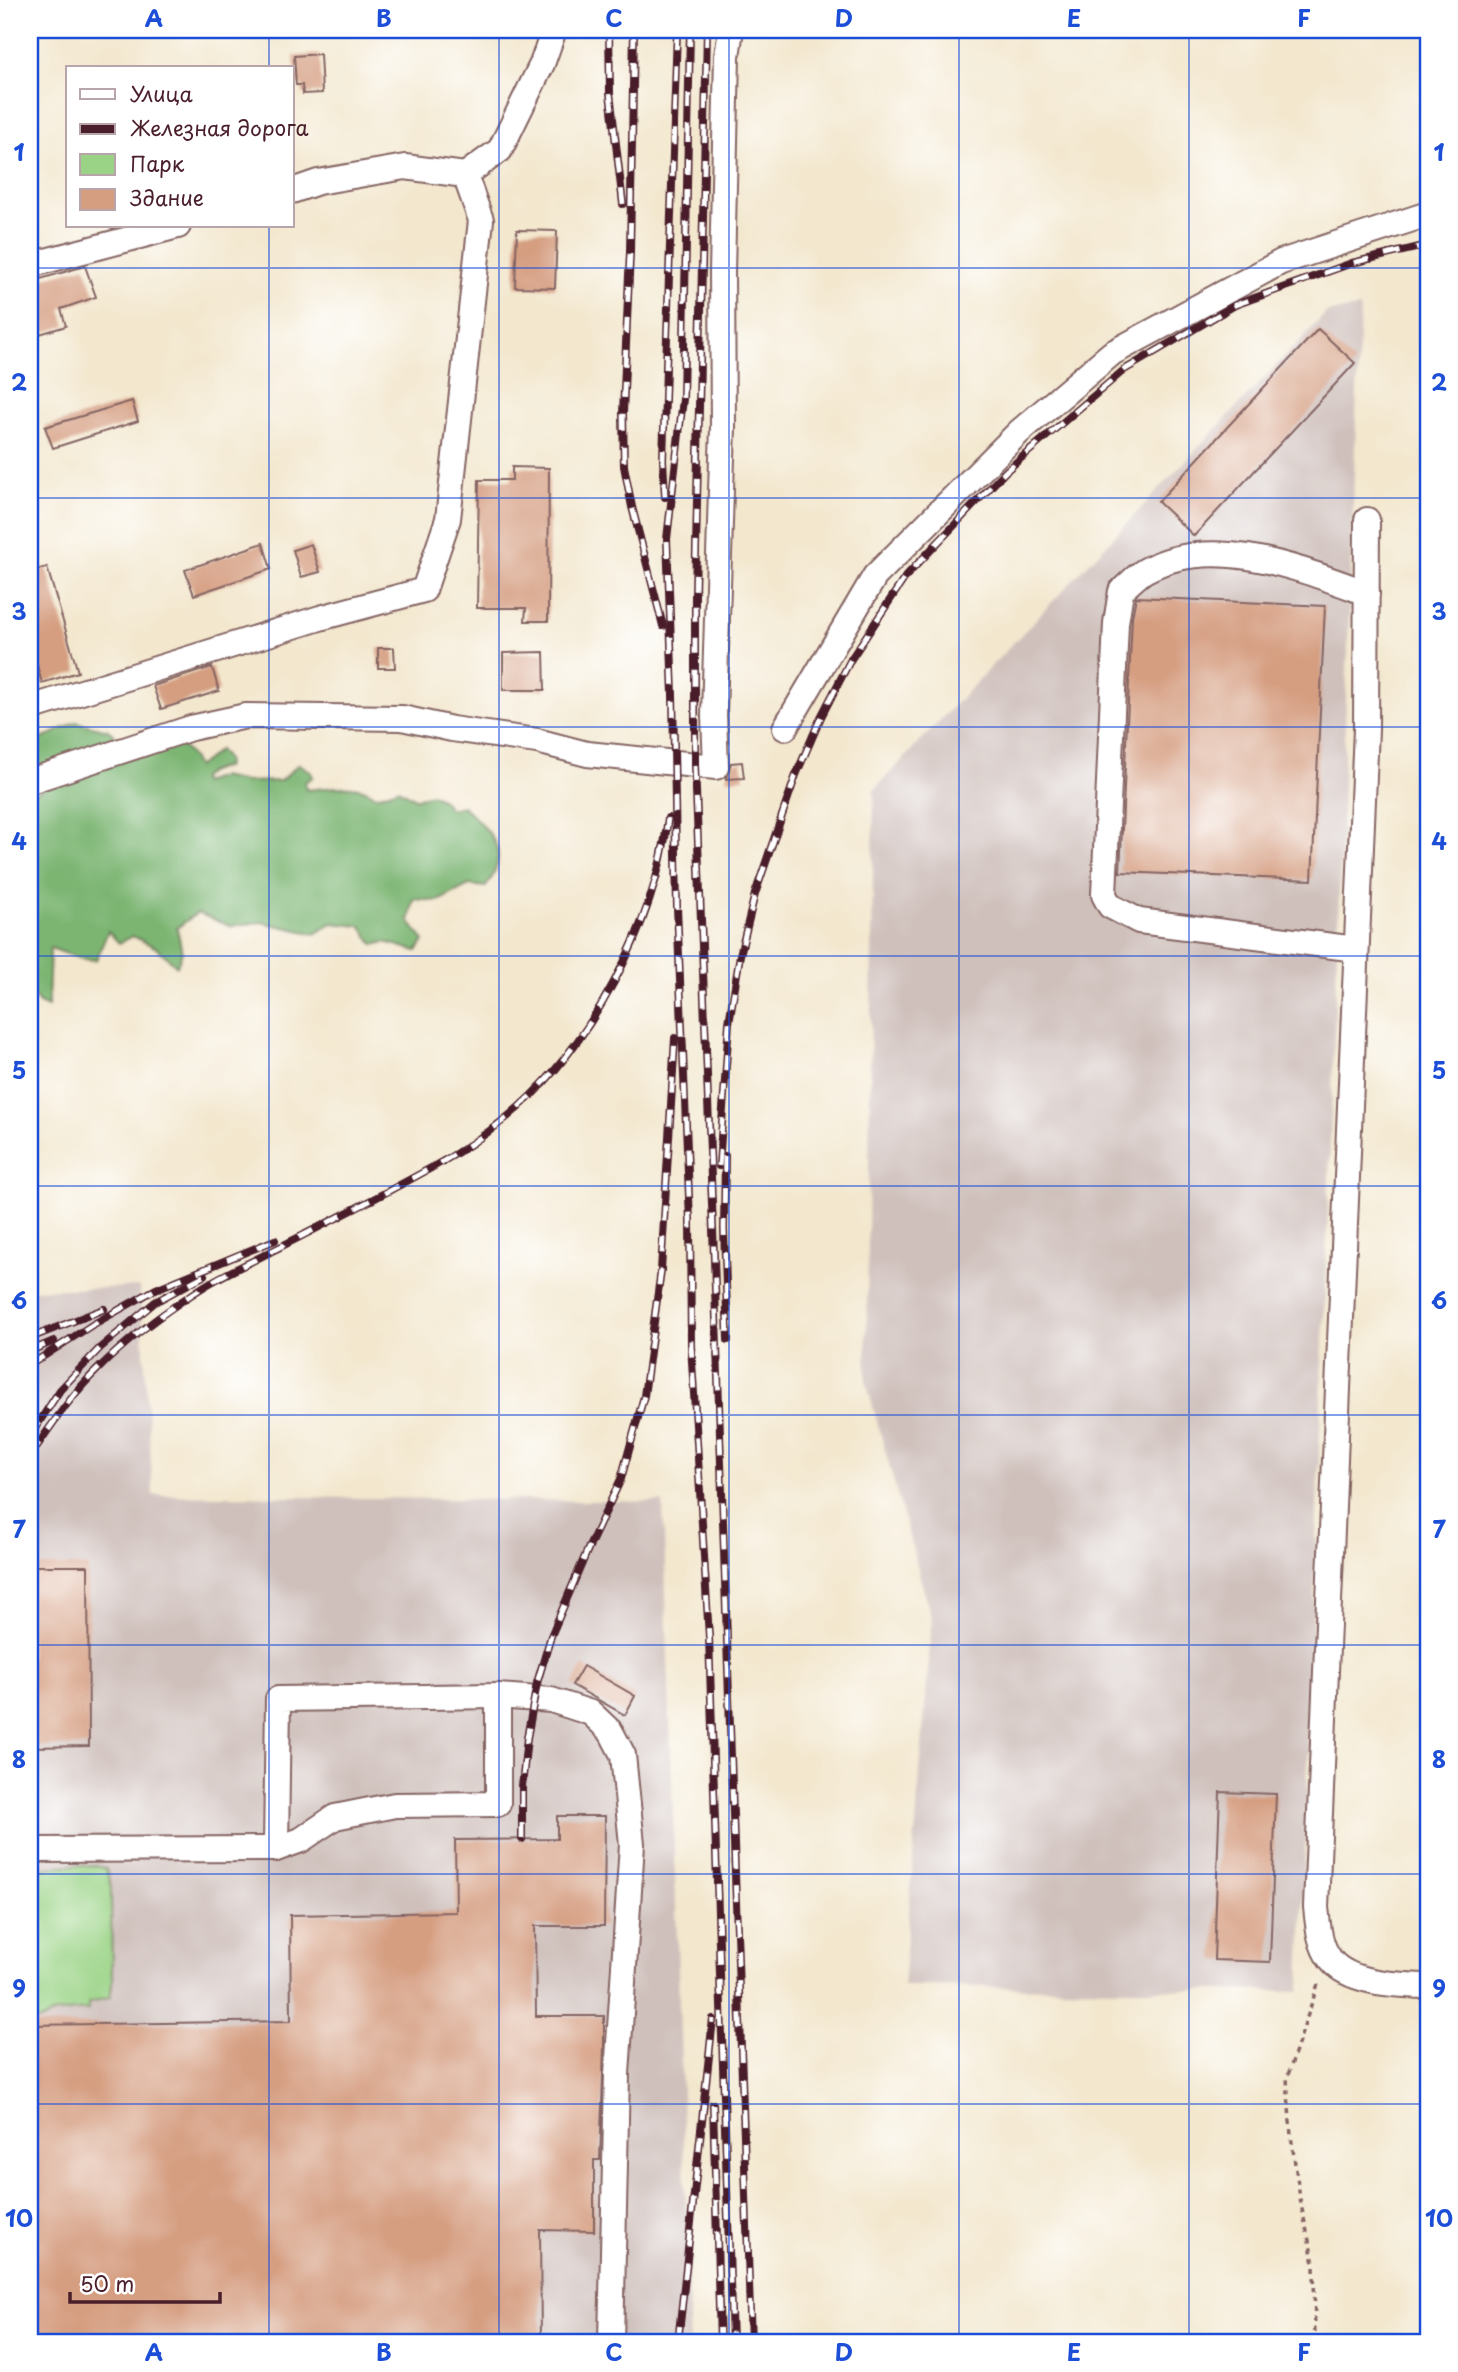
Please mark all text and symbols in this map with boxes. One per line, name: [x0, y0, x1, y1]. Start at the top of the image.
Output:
text: A: [145, 0, 163, 35]
text: B: [376, 0, 392, 35]
text: C: [605, 0, 623, 35]
text: D: [835, 0, 853, 35]
text: E: [1067, 0, 1081, 35]
text: F: [1297, 0, 1311, 35]
legend: [66, 66, 294, 228]
text: Улица: [130, 77, 193, 109]
text: Железная дорога: [130, 111, 308, 143]
text: 1: [14, 134, 25, 169]
text: 1: [1434, 134, 1445, 169]
text: Парк: [130, 147, 185, 179]
text: Здание: [130, 181, 204, 213]
text: 2: [11, 364, 27, 399]
text: 2: [1431, 364, 1447, 399]
text: 3: [11, 593, 27, 628]
text: 3: [1431, 593, 1447, 628]
text: 4: [11, 823, 27, 858]
text: 4: [1431, 823, 1447, 858]
text: 5: [12, 1052, 26, 1087]
text: 5: [1432, 1052, 1446, 1087]
text: 6: [11, 1282, 27, 1317]
text: 6: [1431, 1282, 1447, 1317]
text: 7: [12, 1511, 26, 1546]
text: 7: [1432, 1511, 1446, 1546]
text: 8: [12, 1741, 26, 1776]
text: 8: [1432, 1741, 1446, 1776]
text: 9: [12, 1970, 26, 2005]
text: 9: [1432, 1970, 1446, 2005]
text: 10: [5, 2200, 33, 2235]
text: 10: [1425, 2200, 1453, 2235]
scale bar: [70, 2260, 220, 2304]
text: 50 m: [80, 2267, 134, 2299]
text: A: [145, 2334, 163, 2369]
text: B: [376, 2334, 392, 2369]
text: C: [605, 2334, 623, 2369]
text: D: [835, 2334, 853, 2369]
text: E: [1067, 2334, 1081, 2369]
text: F: [1297, 2334, 1311, 2369]

